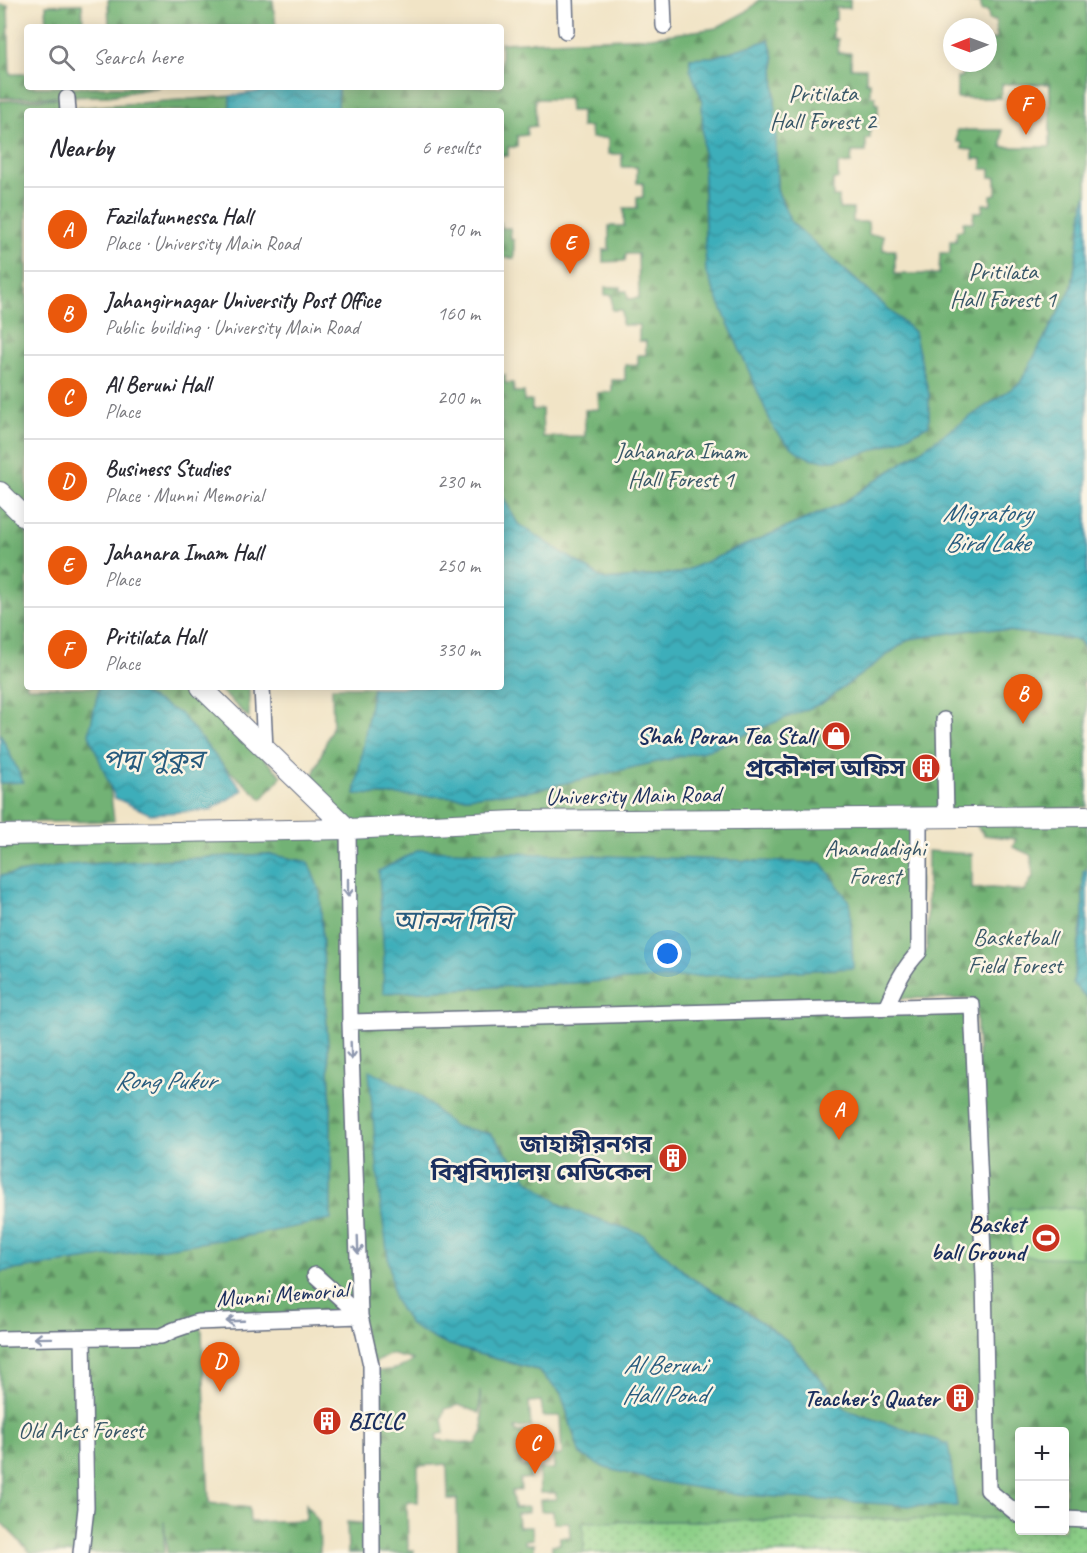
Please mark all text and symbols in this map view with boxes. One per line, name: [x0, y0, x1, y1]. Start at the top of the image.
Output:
north arrow: [943, 18, 997, 72]
search box: [24, 24, 504, 90]
icon: search: [45, 41, 78, 74]
text: Search here: [93, 43, 183, 71]
park label: Pritilata Hall Forest 2: [770, 78, 878, 136]
pin: F: [1006, 86, 1046, 135]
text: Nearby: [48, 131, 113, 164]
text: 6 results: [421, 135, 480, 160]
text: Fazilatunnessa Hall: [105, 203, 252, 231]
text: A: [62, 217, 73, 242]
text: 90 m: [446, 217, 480, 242]
pin: E: [550, 224, 590, 274]
text: Place · University Main Road: [105, 231, 299, 256]
park label: Pritilata Hall Forest 1: [950, 256, 1057, 314]
text: Jahangirnagar University Post Office: [105, 287, 380, 315]
text: B: [62, 301, 73, 326]
text: 160 m: [437, 301, 480, 326]
text: Public building · University Main Road: [105, 315, 359, 340]
text: Al Beruni Hall: [105, 371, 210, 399]
text: C: [63, 385, 72, 410]
text: 200 m: [437, 385, 480, 410]
text: Place: [105, 399, 140, 424]
park label: Jahanara Imam Hall Forest 1: [614, 436, 748, 494]
text: Business Studies: [105, 455, 229, 483]
text: D: [62, 469, 73, 494]
text: 230 m: [437, 469, 480, 494]
text: Place · Munni Memorial: [105, 483, 263, 508]
water label: Migratory Bird Lake: [943, 496, 1036, 559]
text: Jahanara Imam Hall: [105, 539, 262, 567]
text: E: [62, 553, 73, 578]
text: 250 m: [437, 553, 480, 578]
text: Place: [105, 567, 140, 592]
text: Pritilata Hall: [105, 623, 204, 651]
text: F: [63, 637, 72, 662]
text: 330 m: [437, 637, 480, 662]
text: Place: [105, 651, 140, 676]
pin: B: [1004, 674, 1042, 724]
shop icon: Shah Poran Tea Stall: [820, 720, 852, 752]
place label: Shah Poran Tea Stall: [637, 721, 820, 751]
water label: পদ্ম পুকুর: [103, 743, 208, 776]
building icon: প্রকৌশল অফিস: [910, 752, 942, 784]
place label: প্রকৌশল অফিস: [745, 753, 906, 783]
street label: University Main Road: [545, 778, 724, 812]
park label: Anandadighi Forest: [825, 833, 928, 891]
one-way arrow: [342, 877, 354, 897]
water label: আনন্দ দিঘি: [393, 904, 516, 937]
park label: Basketball Field Forest: [968, 922, 1064, 980]
your location: [653, 939, 682, 968]
one-way arrow: [345, 1040, 356, 1060]
water label: Rong Pukur: [115, 1064, 220, 1097]
pin: A: [820, 1090, 858, 1140]
place label: জাহাঙ্গীরনগর বিশ্ববিদ্যালয় মেডিকেল: [430, 1129, 653, 1187]
building icon: জাহাঙ্গীরনগর বিশ্ববিদ্যালয় মেডিকেল: [657, 1142, 689, 1174]
place label: Basket ball Ground: [931, 1209, 1029, 1267]
sports icon: Basket ball Ground: [1030, 1222, 1062, 1254]
one-way arrow: [352, 1235, 363, 1255]
street label: Munni Memorial: [215, 1274, 353, 1314]
one-way arrow: [226, 1315, 246, 1326]
one-way arrow: [34, 1332, 54, 1344]
pin: D: [200, 1342, 240, 1392]
water label: Al Beruni Hall Pond: [622, 1348, 714, 1411]
building icon: Teacher's Quater: [944, 1382, 976, 1414]
place label: Teacher's Quater: [804, 1383, 941, 1413]
building icon: BICLC: [311, 1405, 343, 1437]
place label: BICLC: [348, 1406, 406, 1436]
park label: Old Arts Forest: [18, 1415, 146, 1445]
pin: C: [516, 1424, 554, 1474]
map controls: [1015, 1427, 1069, 1535]
button: +: [1015, 1427, 1069, 1481]
button: −: [1015, 1481, 1069, 1535]

